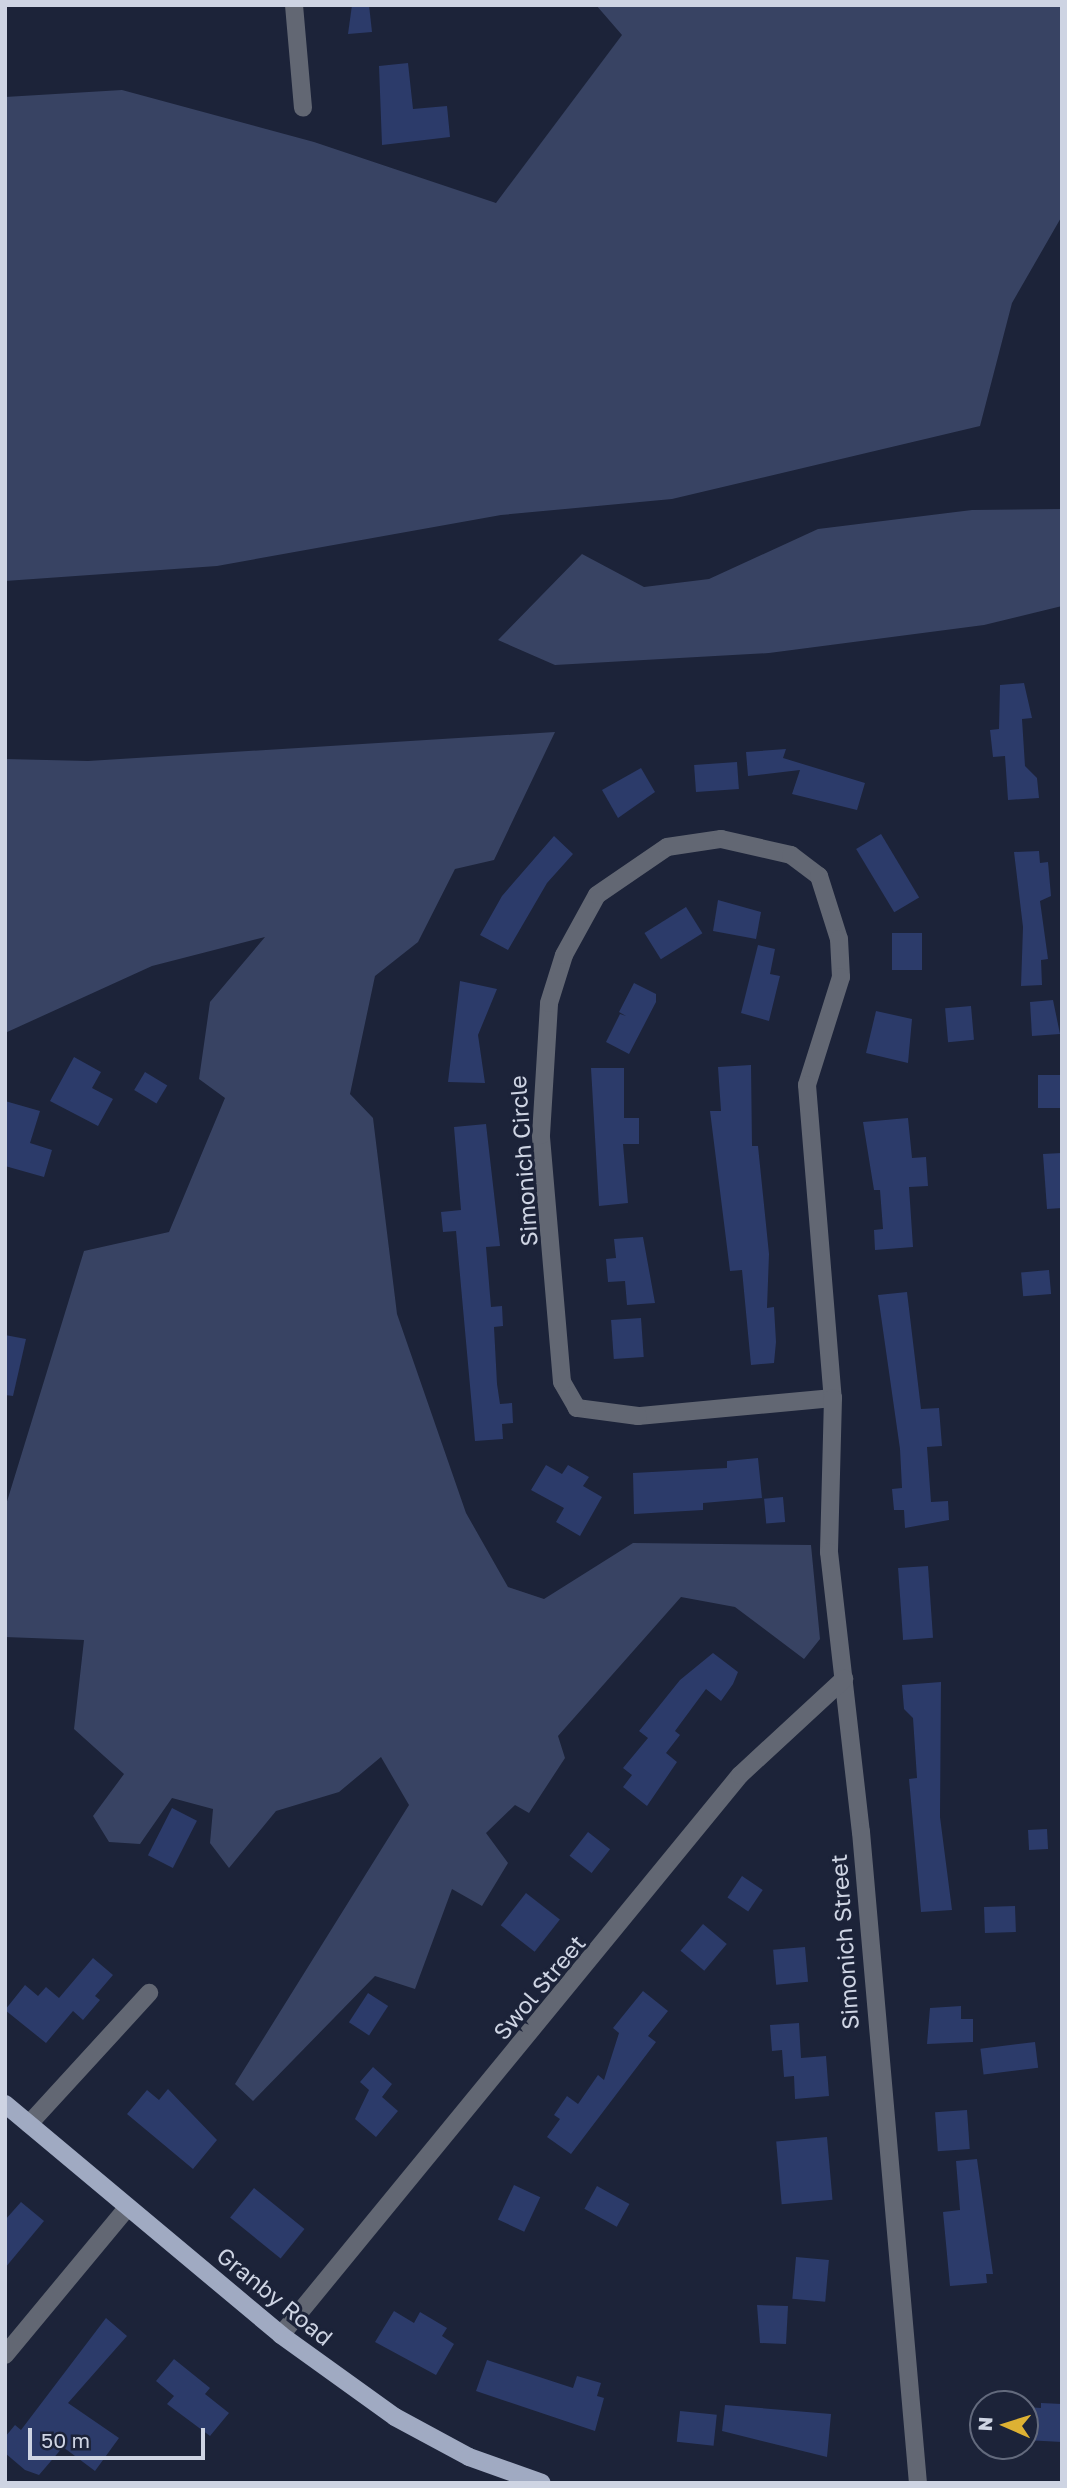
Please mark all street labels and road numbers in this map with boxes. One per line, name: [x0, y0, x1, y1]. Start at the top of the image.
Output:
street label: Simonich Circle: [503, 1075, 543, 1247]
street label: Simonich Street: [824, 1853, 864, 2031]
street label: Swol Street: [487, 1929, 591, 2045]
street label: Granby Road: [212, 2241, 338, 2351]

